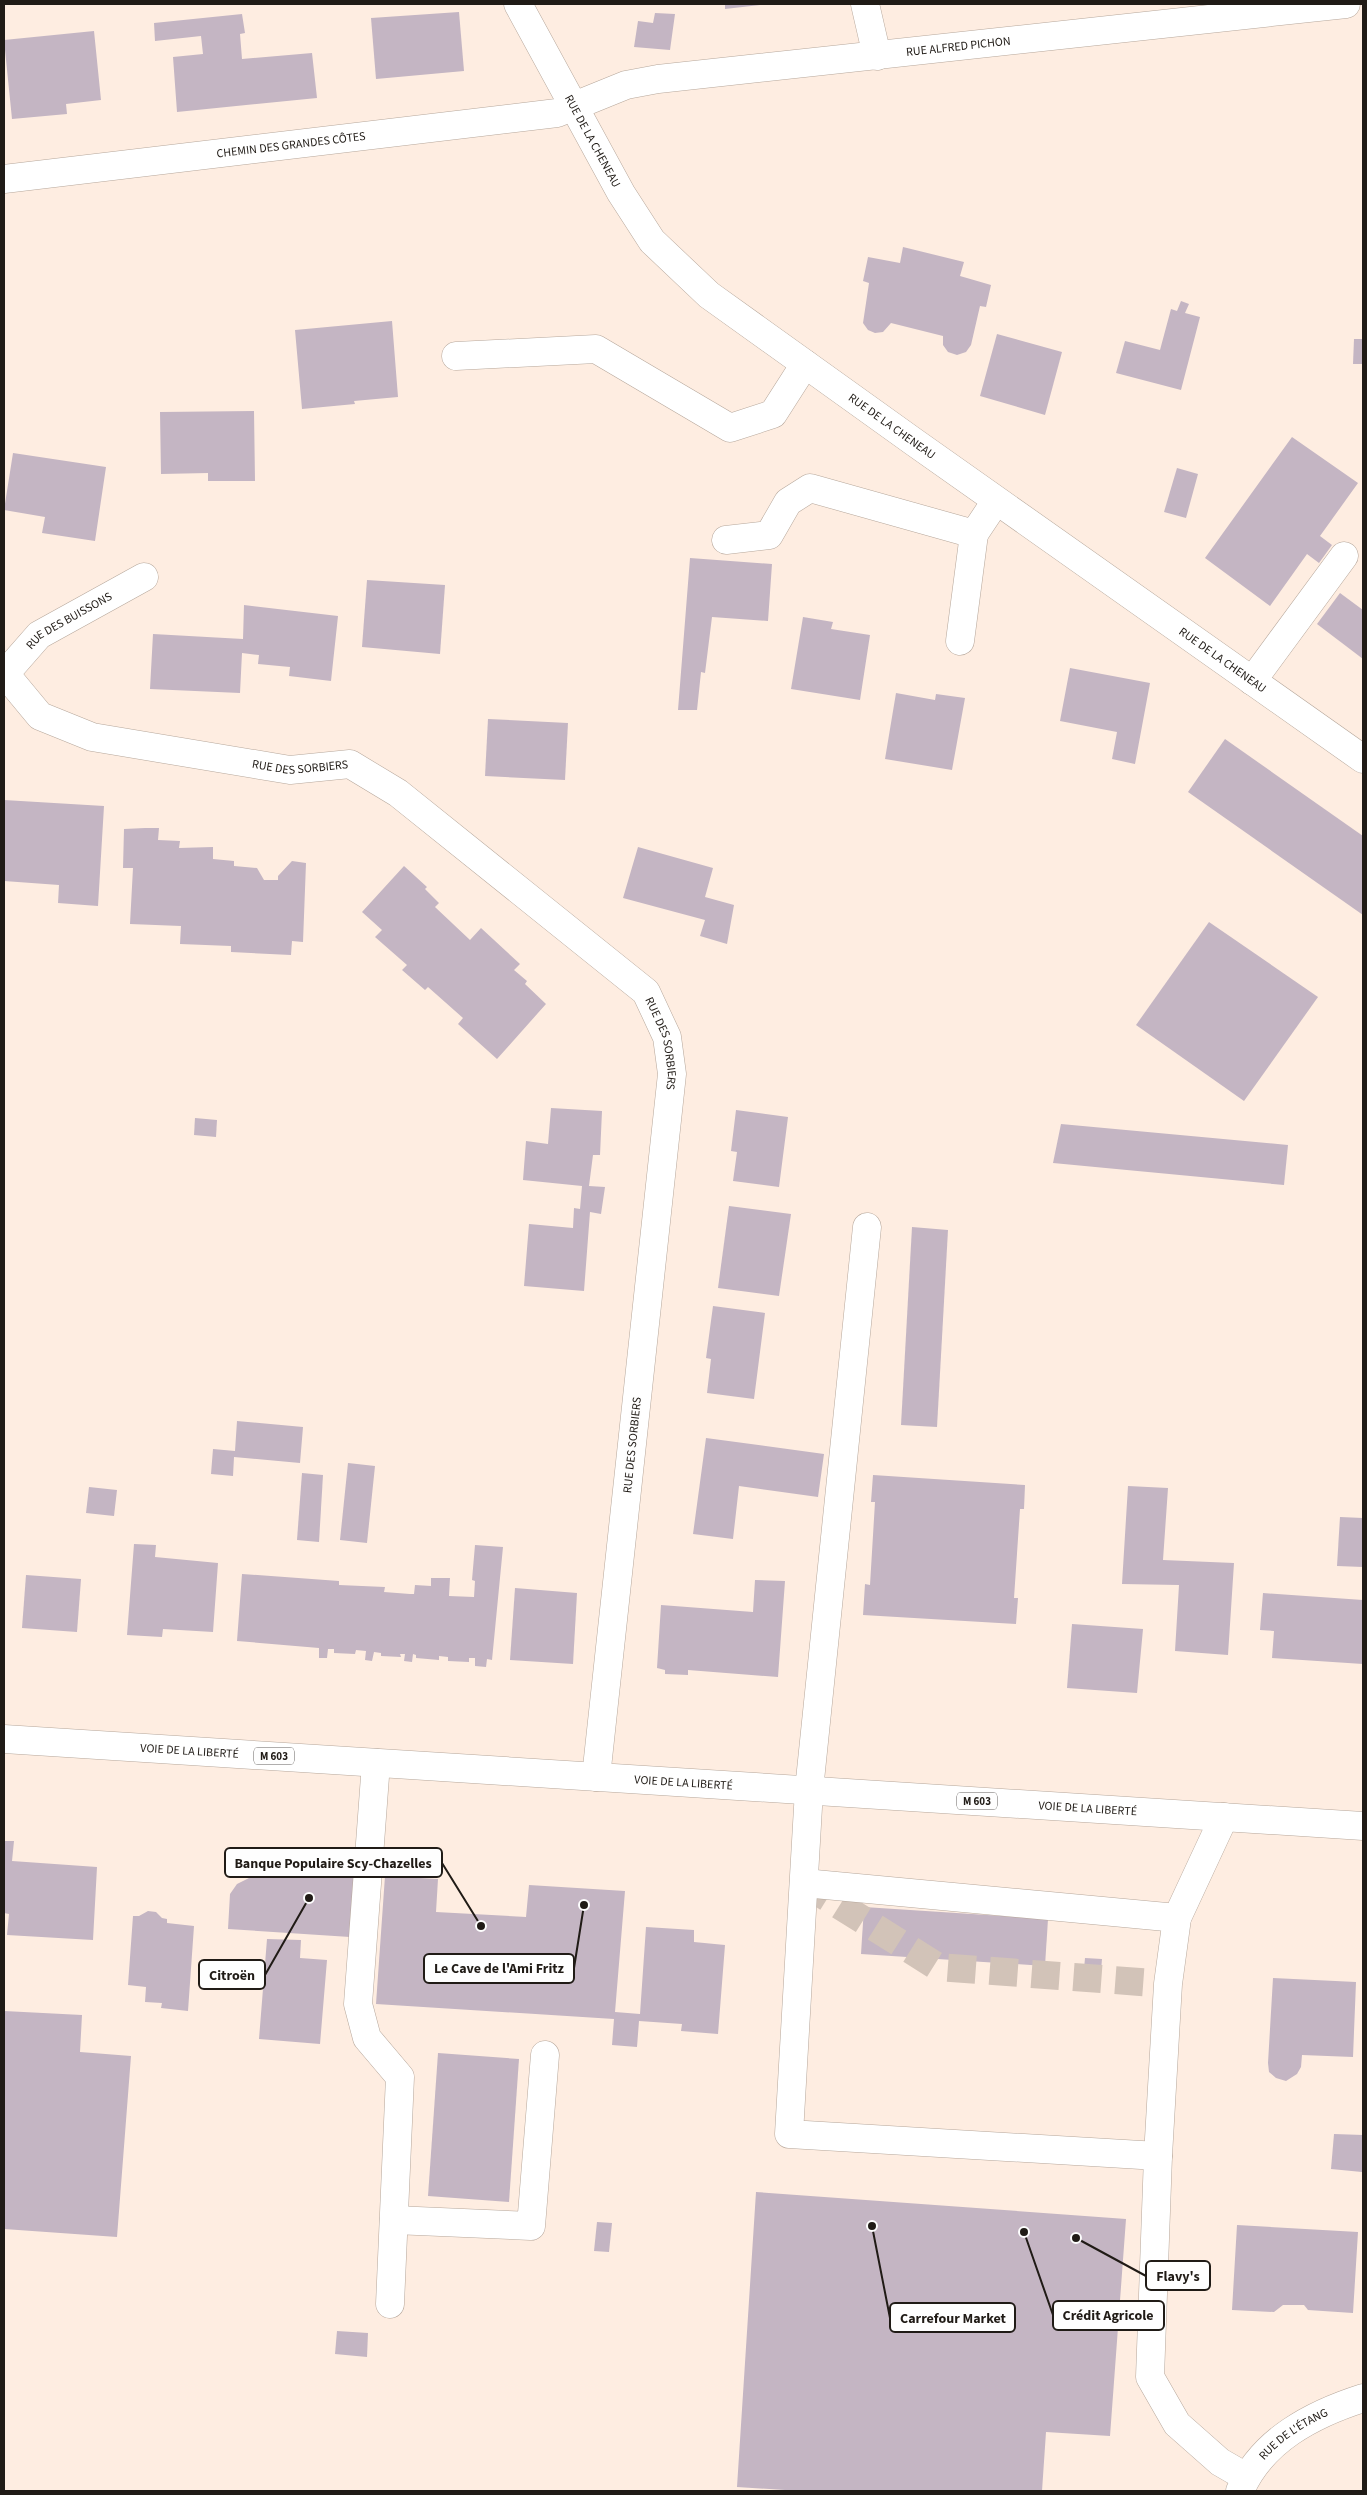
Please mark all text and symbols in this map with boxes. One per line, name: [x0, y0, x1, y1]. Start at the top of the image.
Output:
street label: RUE ALFRED PICHON: [905, 33, 1011, 61]
street label: RUE DE LA CHENEAU: [560, 92, 624, 191]
street label: CHEMIN DES GRANDES CÔTES: [216, 128, 367, 163]
street label: RUE DE LA CHENEAU: [845, 390, 939, 464]
street label: RUE DES BUISSONS: [22, 588, 115, 653]
street label: RUE DE LA CHENEAU: [1175, 624, 1270, 697]
street label: RUE DES SORBIERS: [251, 756, 349, 779]
street label: RUE DES SORBIERS: [640, 994, 680, 1091]
street label: RUE DES SORBIERS: [619, 1396, 646, 1494]
street label: VOIE DE LA LIBERTÉ: [140, 1740, 239, 1763]
road number: M 603: [254, 1748, 294, 1764]
street label: VOIE DE LA LIBERTÉ: [634, 1771, 733, 1795]
road number: M 603: [957, 1792, 997, 1810]
street label: VOIE DE LA LIBERTÉ: [1038, 1797, 1138, 1821]
callout: Banque Populaire Scy-Chazelles: [225, 1848, 442, 1877]
text: Banque Populaire Scy-Chazelles: [234, 1854, 432, 1874]
callout: Le Cave de l'Ami Fritz: [424, 1954, 574, 1983]
text: Le Cave de l'Ami Fritz: [434, 1959, 565, 1979]
callout: Citroën: [199, 1960, 265, 1989]
text: Citroën: [209, 1966, 255, 1986]
callout: Flavy's: [1146, 2261, 1210, 2290]
text: Flavy's: [1156, 2267, 1200, 2287]
callout: Crédit Agricole: [1053, 2301, 1164, 2330]
callout: Carrefour Market: [890, 2303, 1015, 2332]
text: Crédit Agricole: [1062, 2306, 1154, 2326]
text: Carrefour Market: [900, 2309, 1007, 2329]
street label: RUE DE L'ÉTANG: [1255, 2404, 1331, 2464]

